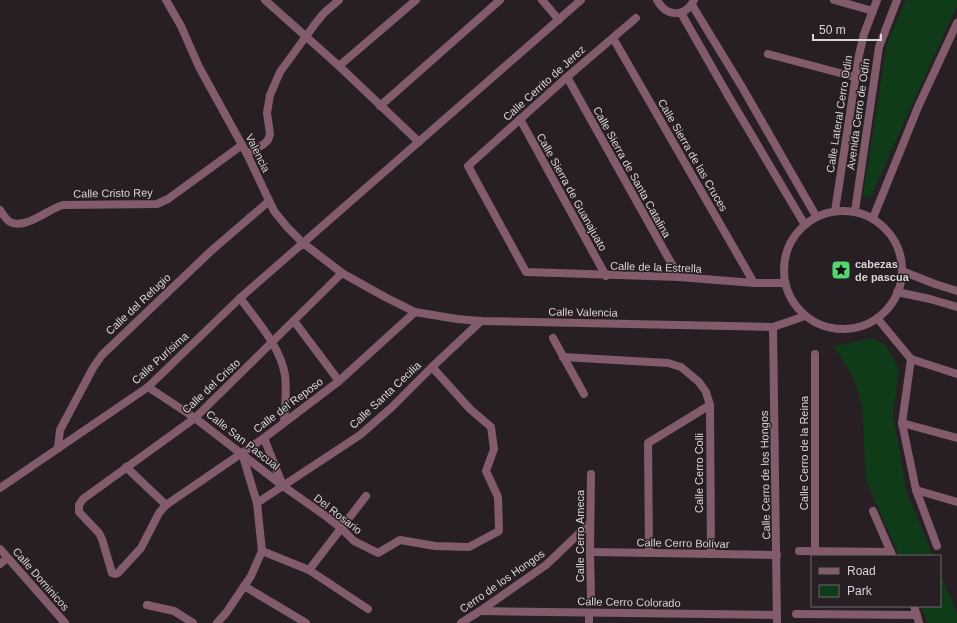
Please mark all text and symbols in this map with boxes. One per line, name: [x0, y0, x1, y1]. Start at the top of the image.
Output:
scale bar: [813, 16, 881, 42]
text: 50 m: [819, 23, 846, 37]
street label: Calle Cerrito de Jerez: [500, 43, 588, 123]
street label: Calle Lateral Cerro Odin: [824, 54, 854, 174]
street label: Avenida Cerro de Odín: [844, 58, 872, 170]
street label: Calle Sierra de las Cruces: [656, 97, 730, 214]
street label: Calle Sierra de Santa Catalina: [591, 104, 674, 240]
street label: Calle Sierra de Guanajuato: [535, 131, 609, 253]
street label: Valencia: [244, 132, 273, 175]
street label: Calle Cristo Rey: [73, 186, 153, 200]
place label: cabezas de pascua: [855, 258, 910, 283]
street label: Calle de la Estrella: [610, 259, 703, 275]
place icon: cabezas de pascua: [830, 259, 852, 281]
street label: Calle del Refugio: [103, 271, 173, 337]
street label: Calle Valencia: [548, 305, 619, 319]
street label: Calle Purísima: [129, 329, 191, 386]
street label: Calle del Cristo: [180, 356, 242, 416]
street label: Calle Santa Cecilia: [347, 358, 424, 431]
street label: Calle del Reposo: [251, 375, 325, 435]
street label: Calle Cerro de la Reina: [798, 395, 810, 510]
street label: Calle San Pascual: [204, 408, 282, 472]
street label: Calle Cerro de los Hongos: [758, 410, 772, 540]
street label: Calle Cerro Colli: [693, 433, 705, 513]
street label: Calle Cerro Ameca: [574, 489, 586, 582]
street label: Del Rosario: [312, 492, 364, 536]
street label: Calle Cerro Bolívar: [636, 536, 730, 550]
street label: Calle Dominicos: [10, 545, 72, 613]
street label: Cerro de los Hongos: [457, 547, 547, 615]
legend: [811, 555, 941, 607]
text: Road: [847, 564, 876, 578]
text: Park: [847, 584, 873, 598]
street label: Calle Cerro Colorado: [577, 595, 681, 609]

